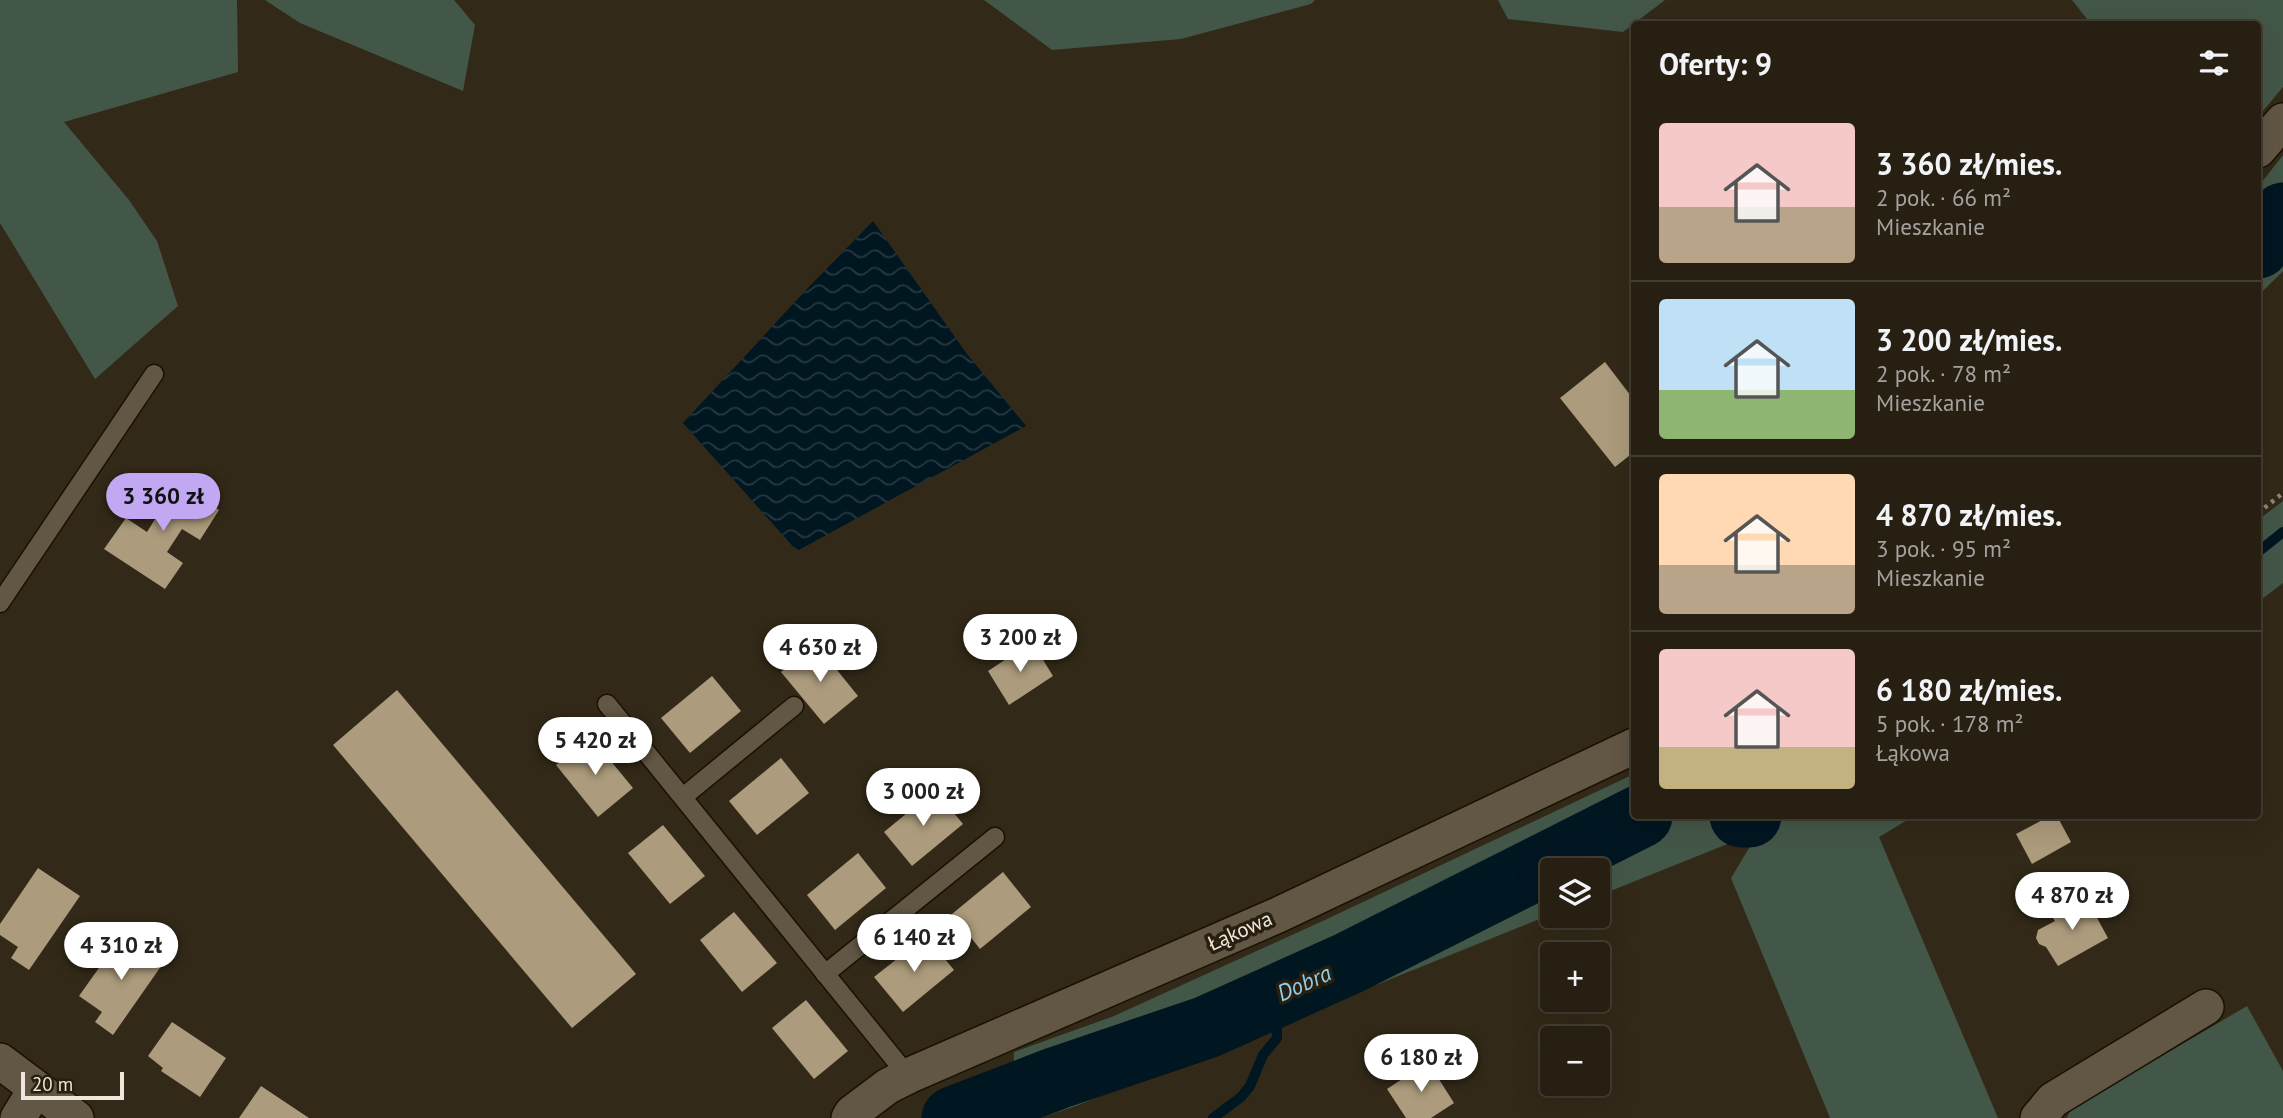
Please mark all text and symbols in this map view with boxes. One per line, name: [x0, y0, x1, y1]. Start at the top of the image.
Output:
text: Oferty: 9: [1659, 44, 1772, 83]
icon: filters: [2195, 44, 2233, 82]
text: 3 360 zł/mies.: [1876, 144, 2062, 183]
icon: home: [1715, 151, 1799, 235]
text: 2 pok. · 66 m²: [1876, 183, 2011, 212]
text: Mieszkanie: [1876, 212, 1985, 241]
text: 3 200 zł/mies.: [1876, 320, 2062, 359]
icon: home: [1715, 327, 1799, 411]
text: 2 pok. · 78 m²: [1876, 359, 2011, 388]
text: Mieszkanie: [1876, 388, 1985, 417]
pin: 3 360 zł: [91, 474, 235, 533]
text: 3 360 zł: [122, 481, 204, 510]
text: 4 870 zł/mies.: [1876, 495, 2062, 534]
icon: home: [1715, 502, 1799, 586]
text: 3 pok. · 95 m²: [1876, 534, 2011, 563]
text: Mieszkanie: [1876, 563, 1985, 592]
pin: 3 200 zł: [948, 614, 1092, 674]
text: 3 200 zł: [979, 622, 1061, 651]
pin: 4 630 zł: [748, 624, 892, 684]
text: 4 630 zł: [779, 632, 861, 661]
text: 6 180 zł/mies.: [1876, 670, 2062, 709]
icon: home: [1715, 677, 1799, 761]
text: 5 pok. · 178 m²: [1876, 709, 2024, 738]
pin: 5 420 zł: [523, 718, 667, 777]
text: 5 420 zł: [554, 725, 636, 754]
text: Łąkowa: [1876, 738, 1950, 767]
pin: 3 000 zł: [851, 768, 995, 828]
text: 3 000 zł: [882, 776, 964, 805]
map controls: [1540, 858, 1610, 1096]
button: layers: [1540, 858, 1610, 928]
pin: 4 870 zł: [2000, 872, 2144, 932]
text: 4 870 zł: [2031, 880, 2113, 909]
street label: Łąkowa: [1203, 904, 1276, 957]
pin: 6 140 zł: [842, 914, 986, 974]
pin: 4 310 zł: [49, 922, 193, 982]
text: 6 140 zł: [873, 922, 955, 951]
text: 4 310 zł: [80, 930, 162, 959]
button: +: [1540, 942, 1610, 1012]
water label: Dobra: [1272, 958, 1335, 1007]
button: −: [1540, 1026, 1610, 1096]
pin: 6 180 zł: [1349, 1034, 1493, 1094]
text: 6 180 zł: [1380, 1042, 1462, 1071]
scale bar: [21, 1069, 124, 1101]
text: 20 m: [32, 1072, 73, 1096]

